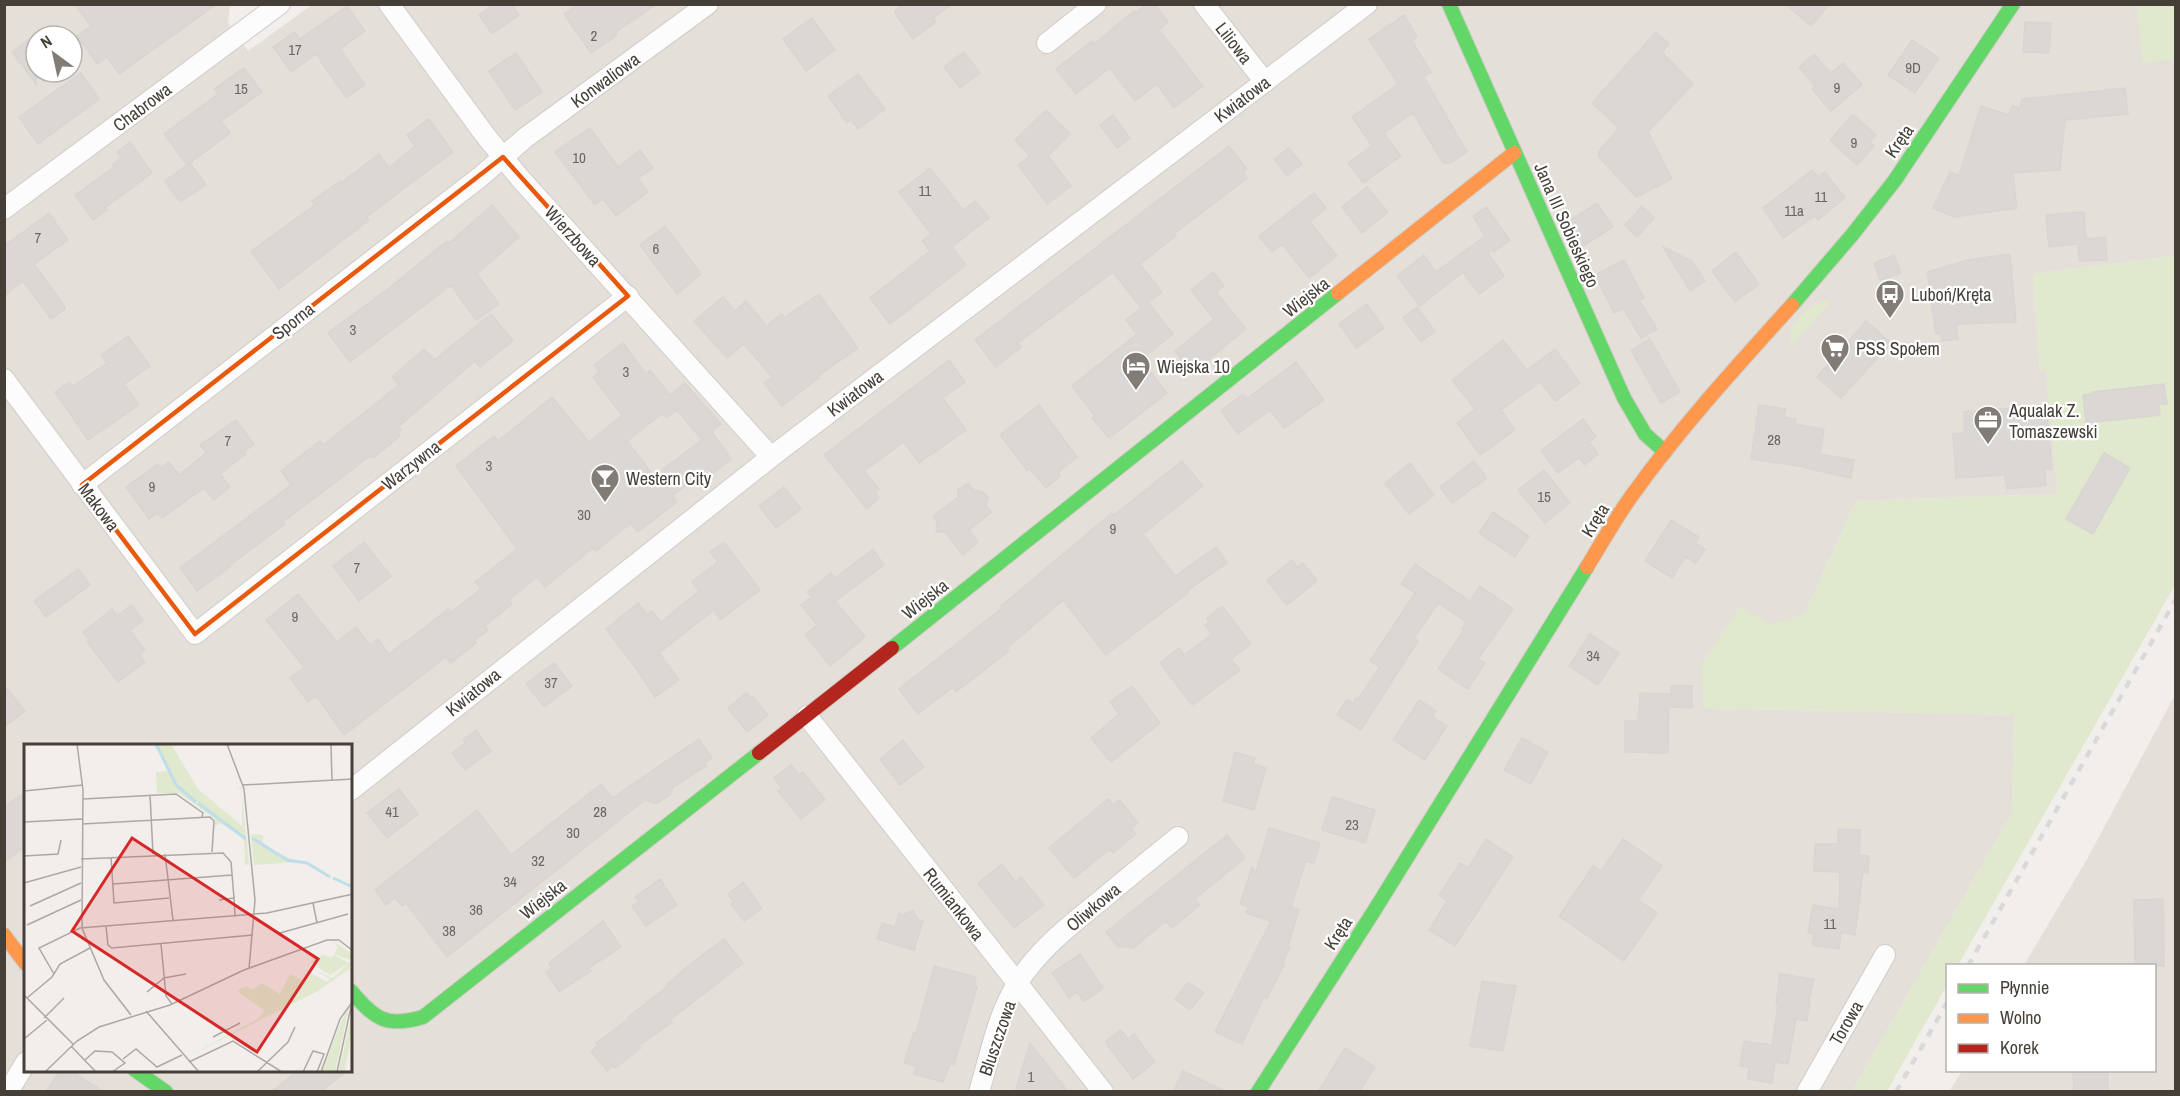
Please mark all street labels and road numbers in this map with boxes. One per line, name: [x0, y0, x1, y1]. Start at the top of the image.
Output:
street label: Liliowa: [1210, 17, 1258, 69]
street label: Konwaliowa: [565, 46, 645, 114]
street label: Kwiatowa: [1209, 70, 1275, 128]
street label: Chabrowa: [108, 77, 176, 137]
street label: Kręta: [1879, 119, 1919, 163]
street label: Jana III Sobieskiego: [1528, 158, 1606, 292]
street label: Wierzbowa: [539, 200, 607, 272]
street label: Wiejska: [1278, 271, 1334, 323]
street label: Sporna: [267, 296, 319, 346]
street label: Kwiatowa: [822, 364, 888, 422]
street label: Warzywna: [376, 434, 446, 496]
street label: Makowa: [72, 478, 126, 536]
street label: Kręta: [1575, 498, 1615, 542]
street label: Wiejska: [897, 573, 953, 625]
street label: Kwiatowa: [440, 662, 506, 722]
street label: Rumiankowa: [918, 862, 990, 946]
street label: Wiejska: [515, 873, 571, 925]
street label: Oliwkowa: [1060, 877, 1126, 937]
street label: Kręta: [1318, 911, 1358, 955]
street label: Torowa: [1823, 996, 1869, 1050]
street label: Bluszczowa: [972, 997, 1022, 1079]

